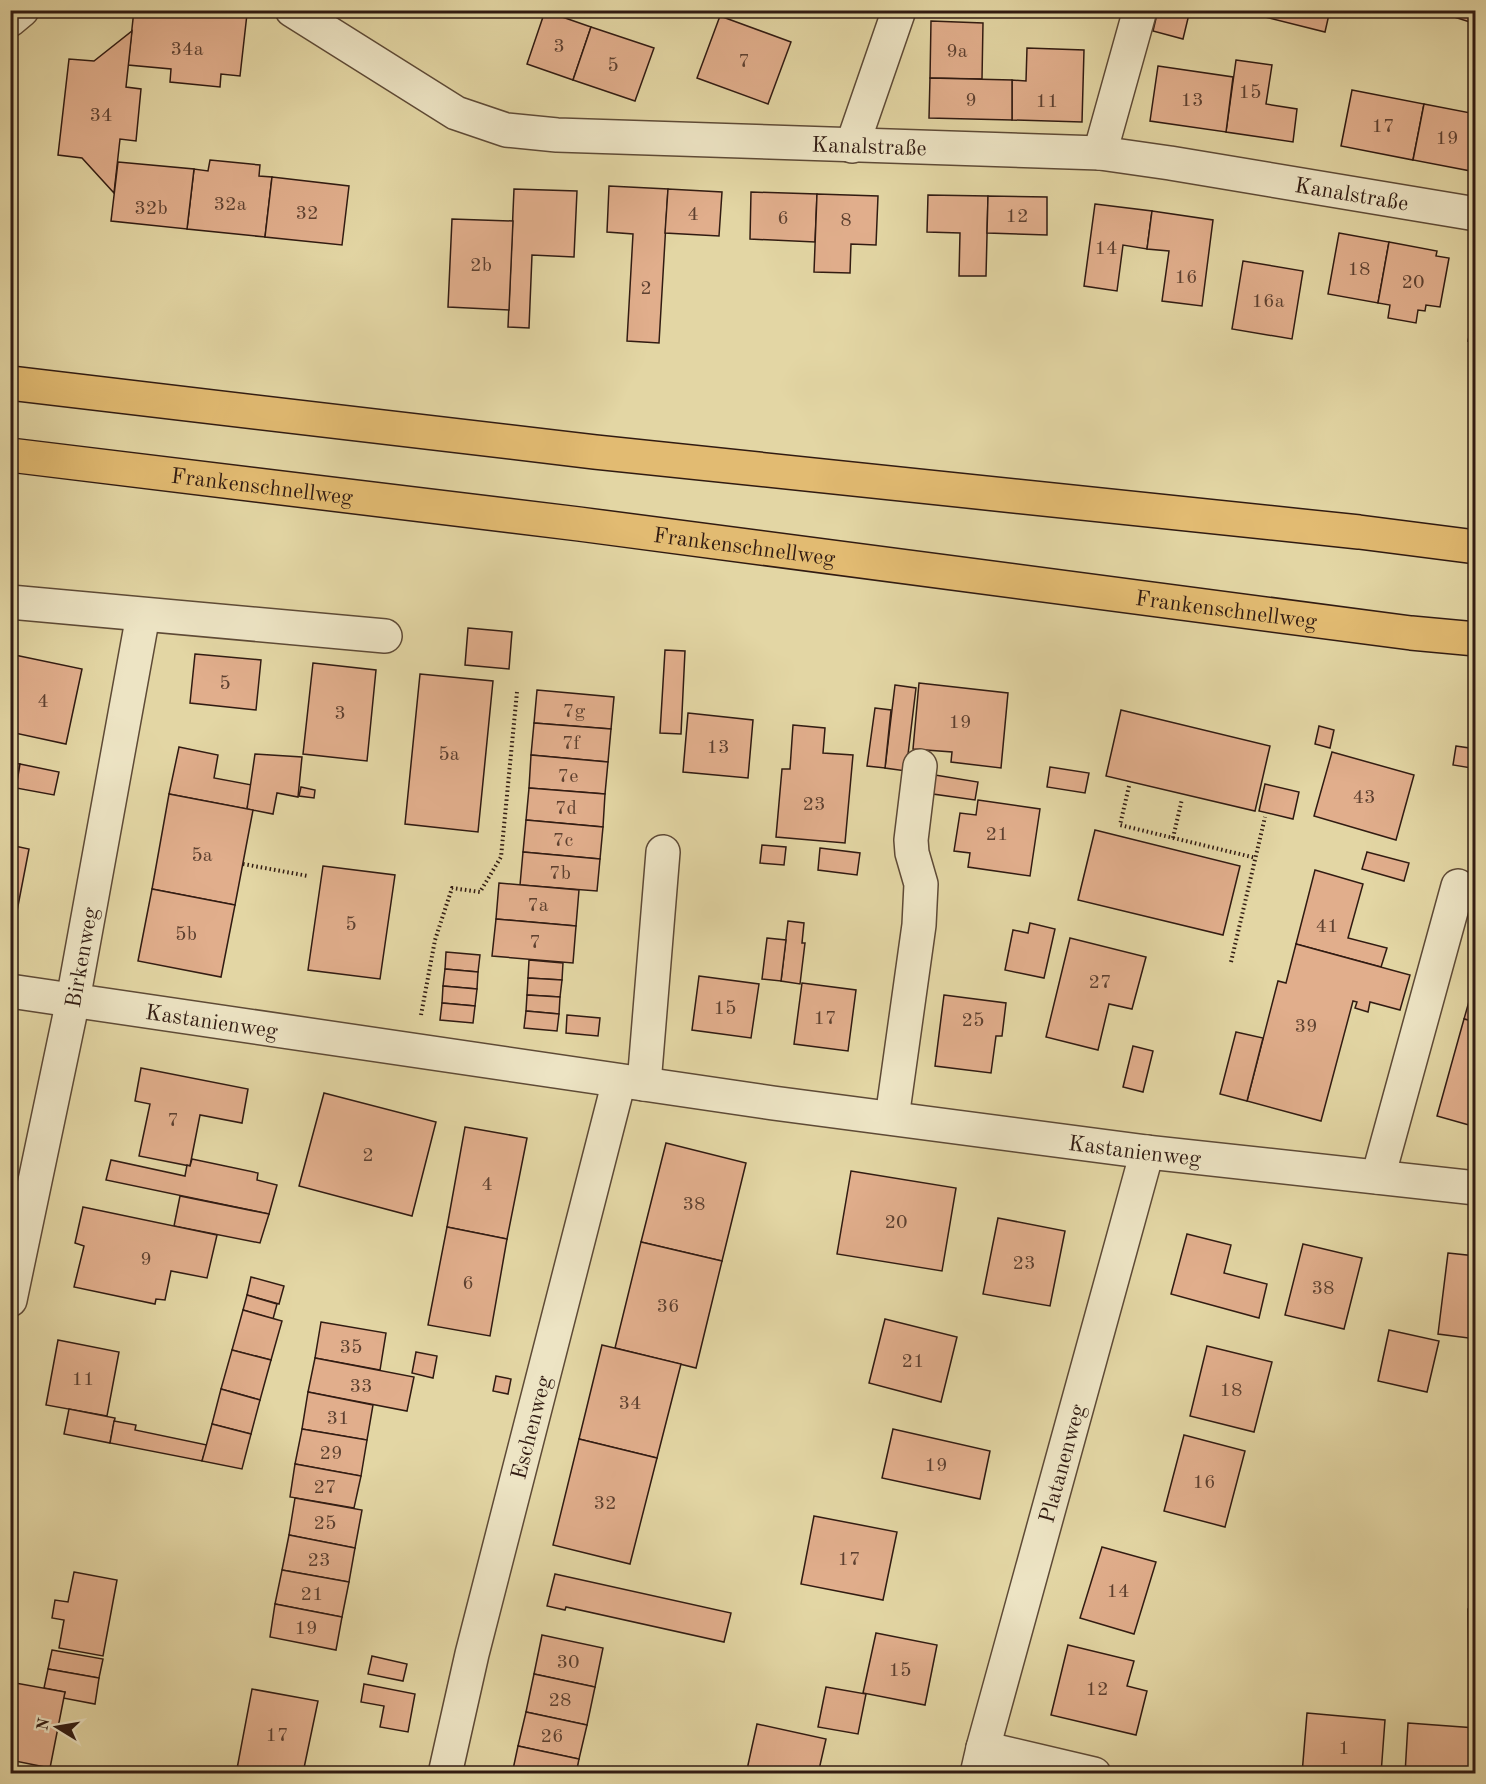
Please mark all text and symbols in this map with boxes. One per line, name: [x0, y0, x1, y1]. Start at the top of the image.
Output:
house number: 3: [553, 37, 565, 57]
house number: 34a: [170, 40, 204, 60]
house number: 9a: [946, 42, 968, 62]
house number: 7: [738, 52, 750, 72]
house number: 5: [607, 56, 619, 76]
house number: 15: [1238, 83, 1262, 103]
house number: 9: [965, 91, 977, 111]
house number: 13: [1180, 91, 1204, 111]
house number: 11: [1035, 92, 1059, 112]
house number: 34: [89, 106, 113, 126]
house number: 17: [1371, 117, 1395, 137]
house number: 19: [1435, 129, 1459, 149]
street label: Kanalstraße: [811, 134, 927, 160]
street label: Kanalstraße: [1293, 175, 1410, 216]
house number: 32a: [213, 195, 247, 215]
house number: 32b: [134, 199, 168, 219]
house number: 32: [295, 204, 319, 224]
house number: 4: [687, 205, 699, 225]
house number: 12: [1005, 207, 1029, 227]
house number: 6: [777, 209, 789, 229]
house number: 8: [840, 211, 852, 231]
house number: 14: [1094, 239, 1118, 259]
house number: 2b: [470, 256, 492, 276]
house number: 18: [1347, 260, 1371, 280]
house number: 16: [1174, 268, 1198, 288]
house number: 20: [1401, 273, 1425, 293]
house number: 2: [640, 279, 652, 299]
house number: 16a: [1251, 292, 1285, 312]
street label: Frankenschnellweg: [170, 466, 354, 510]
street label: Frankenschnellweg: [652, 525, 837, 570]
street label: Frankenschnellweg: [1134, 588, 1318, 634]
house number: 5: [219, 674, 231, 694]
house number: 4: [37, 692, 49, 712]
house number: 7g: [563, 702, 585, 722]
house number: 3: [334, 704, 346, 724]
house number: 19: [948, 713, 972, 733]
house number: 7f: [562, 734, 581, 754]
house number: 13: [706, 738, 730, 758]
house number: 5a: [438, 745, 460, 765]
house number: 7e: [558, 767, 578, 787]
house number: 43: [1352, 788, 1376, 808]
house number: 23: [802, 795, 826, 815]
house number: 7d: [555, 799, 577, 819]
house number: 21: [985, 825, 1009, 845]
house number: 7c: [553, 831, 573, 851]
house number: 5a: [191, 846, 213, 866]
house number: 7b: [549, 864, 571, 884]
house number: 7a: [527, 896, 549, 916]
street label: Birkenweg: [63, 906, 103, 1010]
house number: 5: [345, 915, 357, 935]
house number: 41: [1315, 917, 1339, 937]
house number: 5b: [175, 925, 197, 945]
house number: 7: [529, 933, 541, 953]
house number: 27: [1088, 973, 1112, 993]
house number: 15: [713, 999, 737, 1019]
street label: Kastanienweg: [144, 1002, 279, 1043]
house number: 17: [813, 1009, 837, 1029]
house number: 25: [961, 1011, 985, 1031]
house number: 39: [1294, 1017, 1318, 1037]
house number: 7: [167, 1111, 179, 1131]
street label: Kastanienweg: [1067, 1133, 1202, 1171]
house number: 2: [362, 1146, 374, 1166]
house number: 4: [481, 1175, 493, 1195]
house number: 38: [682, 1195, 706, 1215]
house number: 20: [884, 1213, 908, 1233]
house number: 9: [140, 1250, 152, 1270]
house number: 23: [1012, 1254, 1036, 1274]
house number: 6: [462, 1274, 474, 1294]
house number: 38: [1311, 1279, 1335, 1299]
house number: 36: [656, 1297, 680, 1317]
house number: 35: [339, 1338, 363, 1358]
house number: 21: [901, 1352, 925, 1372]
house number: 11: [71, 1370, 95, 1390]
street label: Eschenweg: [508, 1373, 556, 1482]
house number: 33: [349, 1377, 373, 1397]
house number: 18: [1219, 1381, 1243, 1401]
house number: 34: [618, 1394, 642, 1414]
street label: Platanenweg: [1036, 1402, 1090, 1526]
house number: 31: [326, 1409, 350, 1429]
house number: 29: [319, 1444, 343, 1464]
house number: 19: [924, 1456, 948, 1476]
house number: 16: [1192, 1473, 1216, 1493]
house number: 27: [313, 1478, 337, 1498]
house number: 32: [593, 1494, 617, 1514]
house number: 25: [313, 1514, 337, 1534]
house number: 17: [837, 1550, 861, 1570]
house number: 23: [307, 1551, 331, 1571]
house number: 14: [1106, 1582, 1130, 1602]
house number: 21: [300, 1585, 324, 1605]
house number: 19: [294, 1619, 318, 1639]
house number: 30: [556, 1653, 580, 1673]
house number: 15: [888, 1661, 912, 1681]
house number: 12: [1085, 1680, 1109, 1700]
house number: 28: [548, 1691, 572, 1711]
north arrow: [27, 1697, 87, 1757]
text: N: [35, 1716, 53, 1732]
house number: 17: [265, 1726, 289, 1746]
house number: 26: [540, 1727, 564, 1747]
house number: 1: [1338, 1739, 1350, 1759]

